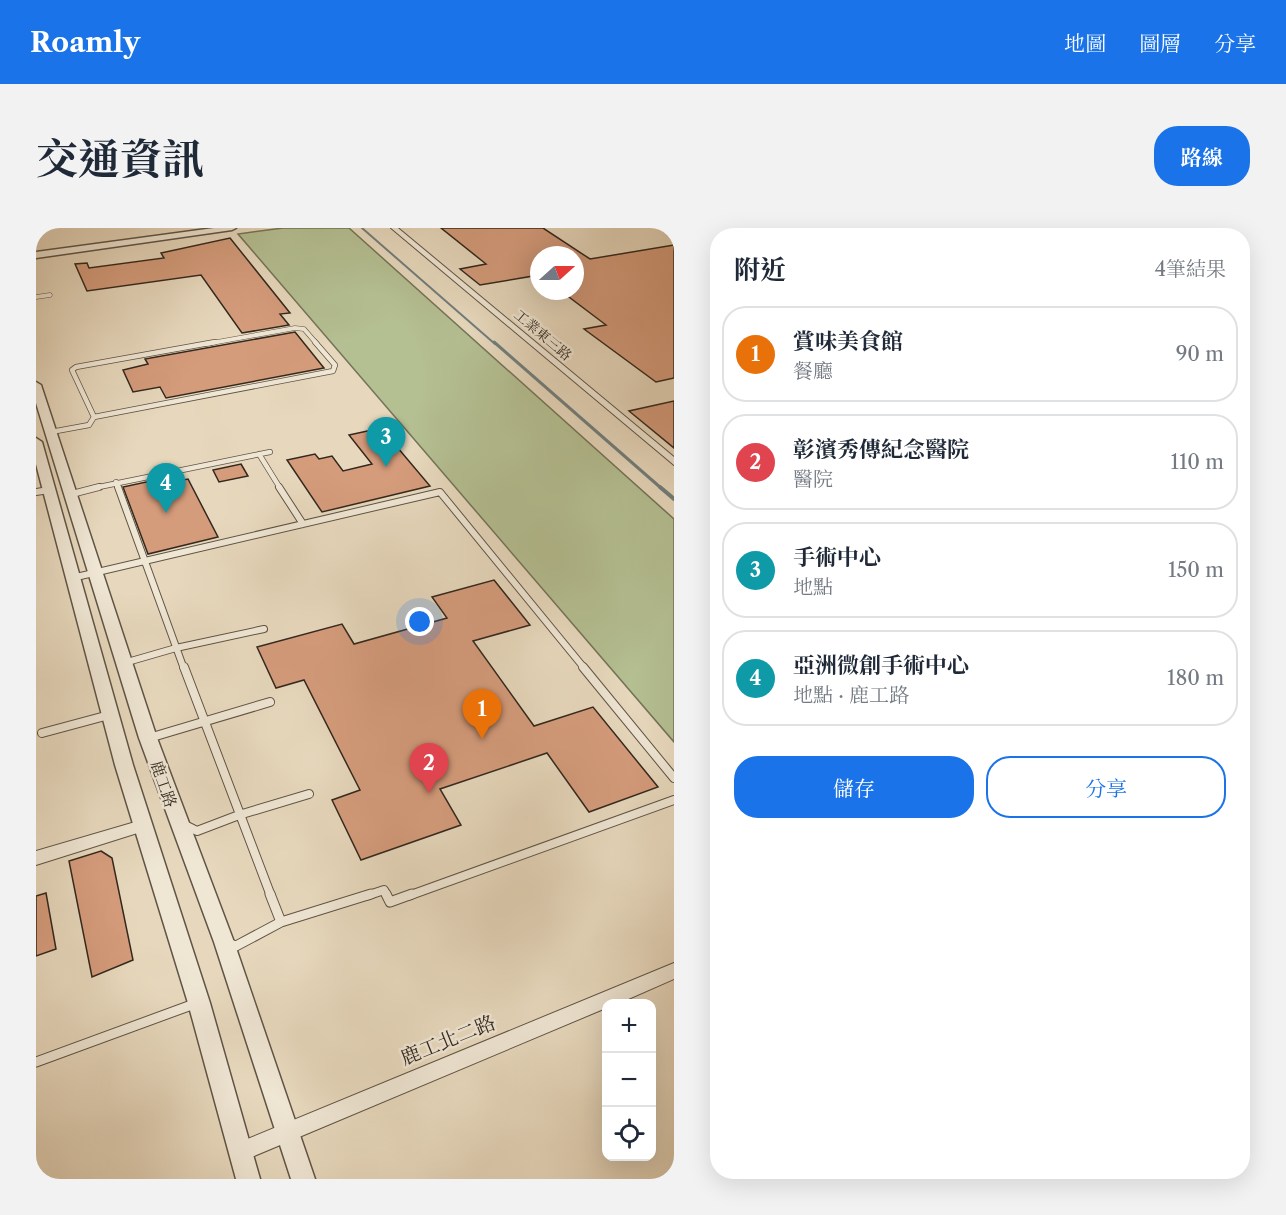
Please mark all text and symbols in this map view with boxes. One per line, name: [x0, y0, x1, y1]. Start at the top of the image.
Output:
text: Roamly: [30, 25, 140, 59]
text: 地圖: [1064, 31, 1106, 56]
text: 圖層: [1139, 31, 1181, 56]
text: 分享: [1214, 31, 1256, 56]
button: 路線: [1154, 126, 1250, 186]
text: 交通資訊: [36, 133, 204, 185]
north arrow: [530, 246, 584, 300]
text: 附近: [734, 254, 786, 286]
text: 4筆結果: [1154, 257, 1226, 281]
street label: 工業東三路: [510, 306, 576, 364]
text: 賞味美食館: [793, 328, 903, 355]
text: 1: [751, 342, 760, 366]
text: 90 m: [1176, 342, 1224, 366]
text: 餐廳: [793, 359, 833, 383]
pin: 3: [366, 418, 406, 467]
text: 彰濱秀傳紀念醫院: [793, 436, 969, 463]
text: 2: [750, 450, 761, 474]
text: 110 m: [1171, 450, 1224, 474]
pin: 4: [146, 464, 186, 513]
text: 醫院: [793, 467, 833, 491]
text: 手術中心: [793, 544, 881, 571]
text: 3: [750, 558, 761, 582]
text: 150 m: [1168, 558, 1224, 582]
text: 地點: [793, 575, 833, 599]
your location: [405, 607, 434, 636]
text: 亞洲微創手術中心: [793, 652, 969, 679]
text: 4: [750, 666, 761, 690]
text: 180 m: [1167, 666, 1224, 690]
text: 地點 · 鹿工路: [793, 683, 909, 707]
pin: 1: [462, 690, 502, 739]
pin: 2: [410, 744, 448, 793]
button: 儲存: [734, 756, 974, 818]
button: 分享: [986, 756, 1226, 818]
street label: 鹿工路: [147, 758, 181, 810]
map controls: [602, 999, 656, 1161]
button: +: [602, 999, 656, 1053]
street label: 鹿工北二路: [397, 1010, 499, 1070]
button: −: [602, 1053, 656, 1107]
button: locate: [602, 1107, 656, 1161]

